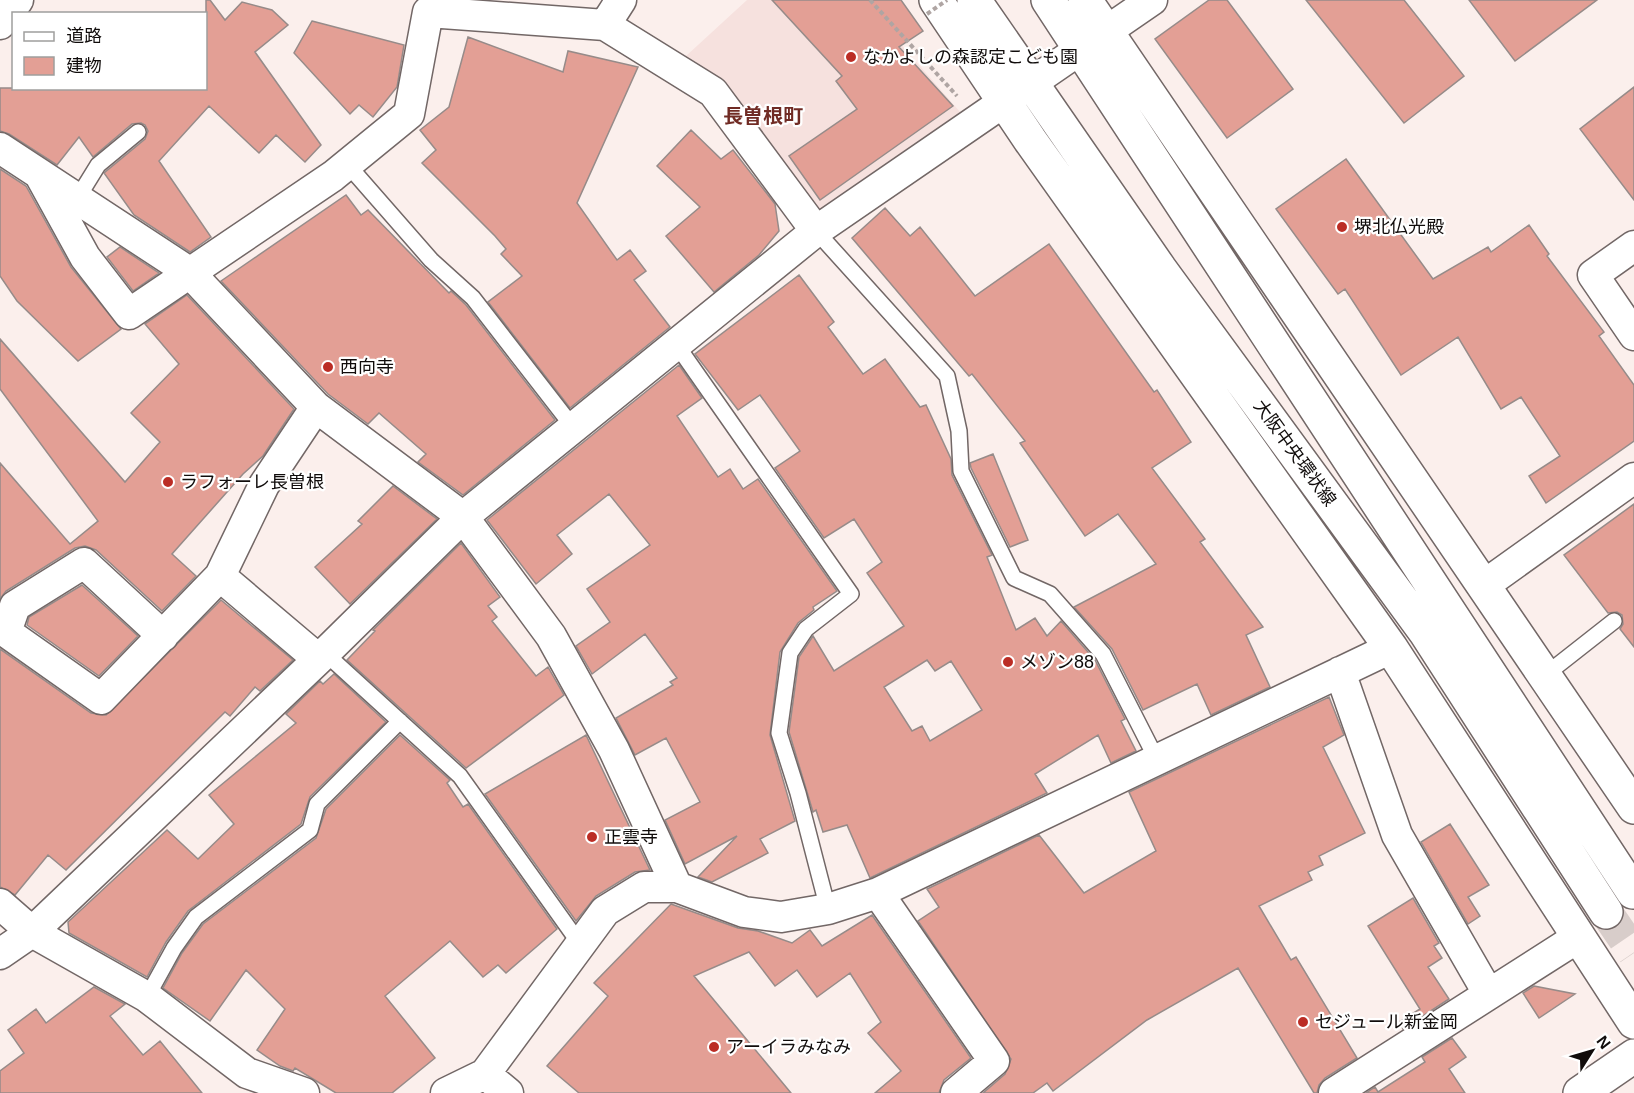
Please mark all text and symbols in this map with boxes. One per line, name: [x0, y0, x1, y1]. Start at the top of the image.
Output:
legend: [12, 12, 207, 90]
text: 道路: [66, 26, 102, 46]
place label: なかよしの森認定こども園: [863, 47, 1078, 67]
marker: なかよしの森認定こども園: [844, 50, 858, 64]
text: 建物: [66, 56, 102, 76]
district label: 長曽根町: [723, 105, 803, 127]
place label: 堺北仏光殿: [1354, 217, 1444, 237]
marker: 堺北仏光殿: [1335, 220, 1349, 234]
place label: 西向寺: [340, 357, 394, 377]
marker: 西向寺: [321, 360, 335, 374]
street label: 大阪中央環状線: [1250, 396, 1340, 510]
place label: ラフォーレ長曽根: [180, 472, 324, 492]
marker: ラフォーレ長曽根: [161, 475, 175, 489]
place label: メゾン88: [1020, 652, 1094, 672]
marker: メゾン88: [1001, 655, 1015, 669]
place label: 正雲寺: [604, 827, 658, 847]
marker: 正雲寺: [585, 830, 599, 844]
place label: セジュール新金岡: [1315, 1012, 1458, 1032]
marker: セジュール新金岡: [1296, 1015, 1310, 1029]
north arrow: [1562, 1021, 1622, 1081]
text: N: [1593, 1033, 1614, 1052]
place label: アーイラみなみ: [726, 1037, 851, 1057]
marker: アーイラみなみ: [707, 1040, 721, 1054]

